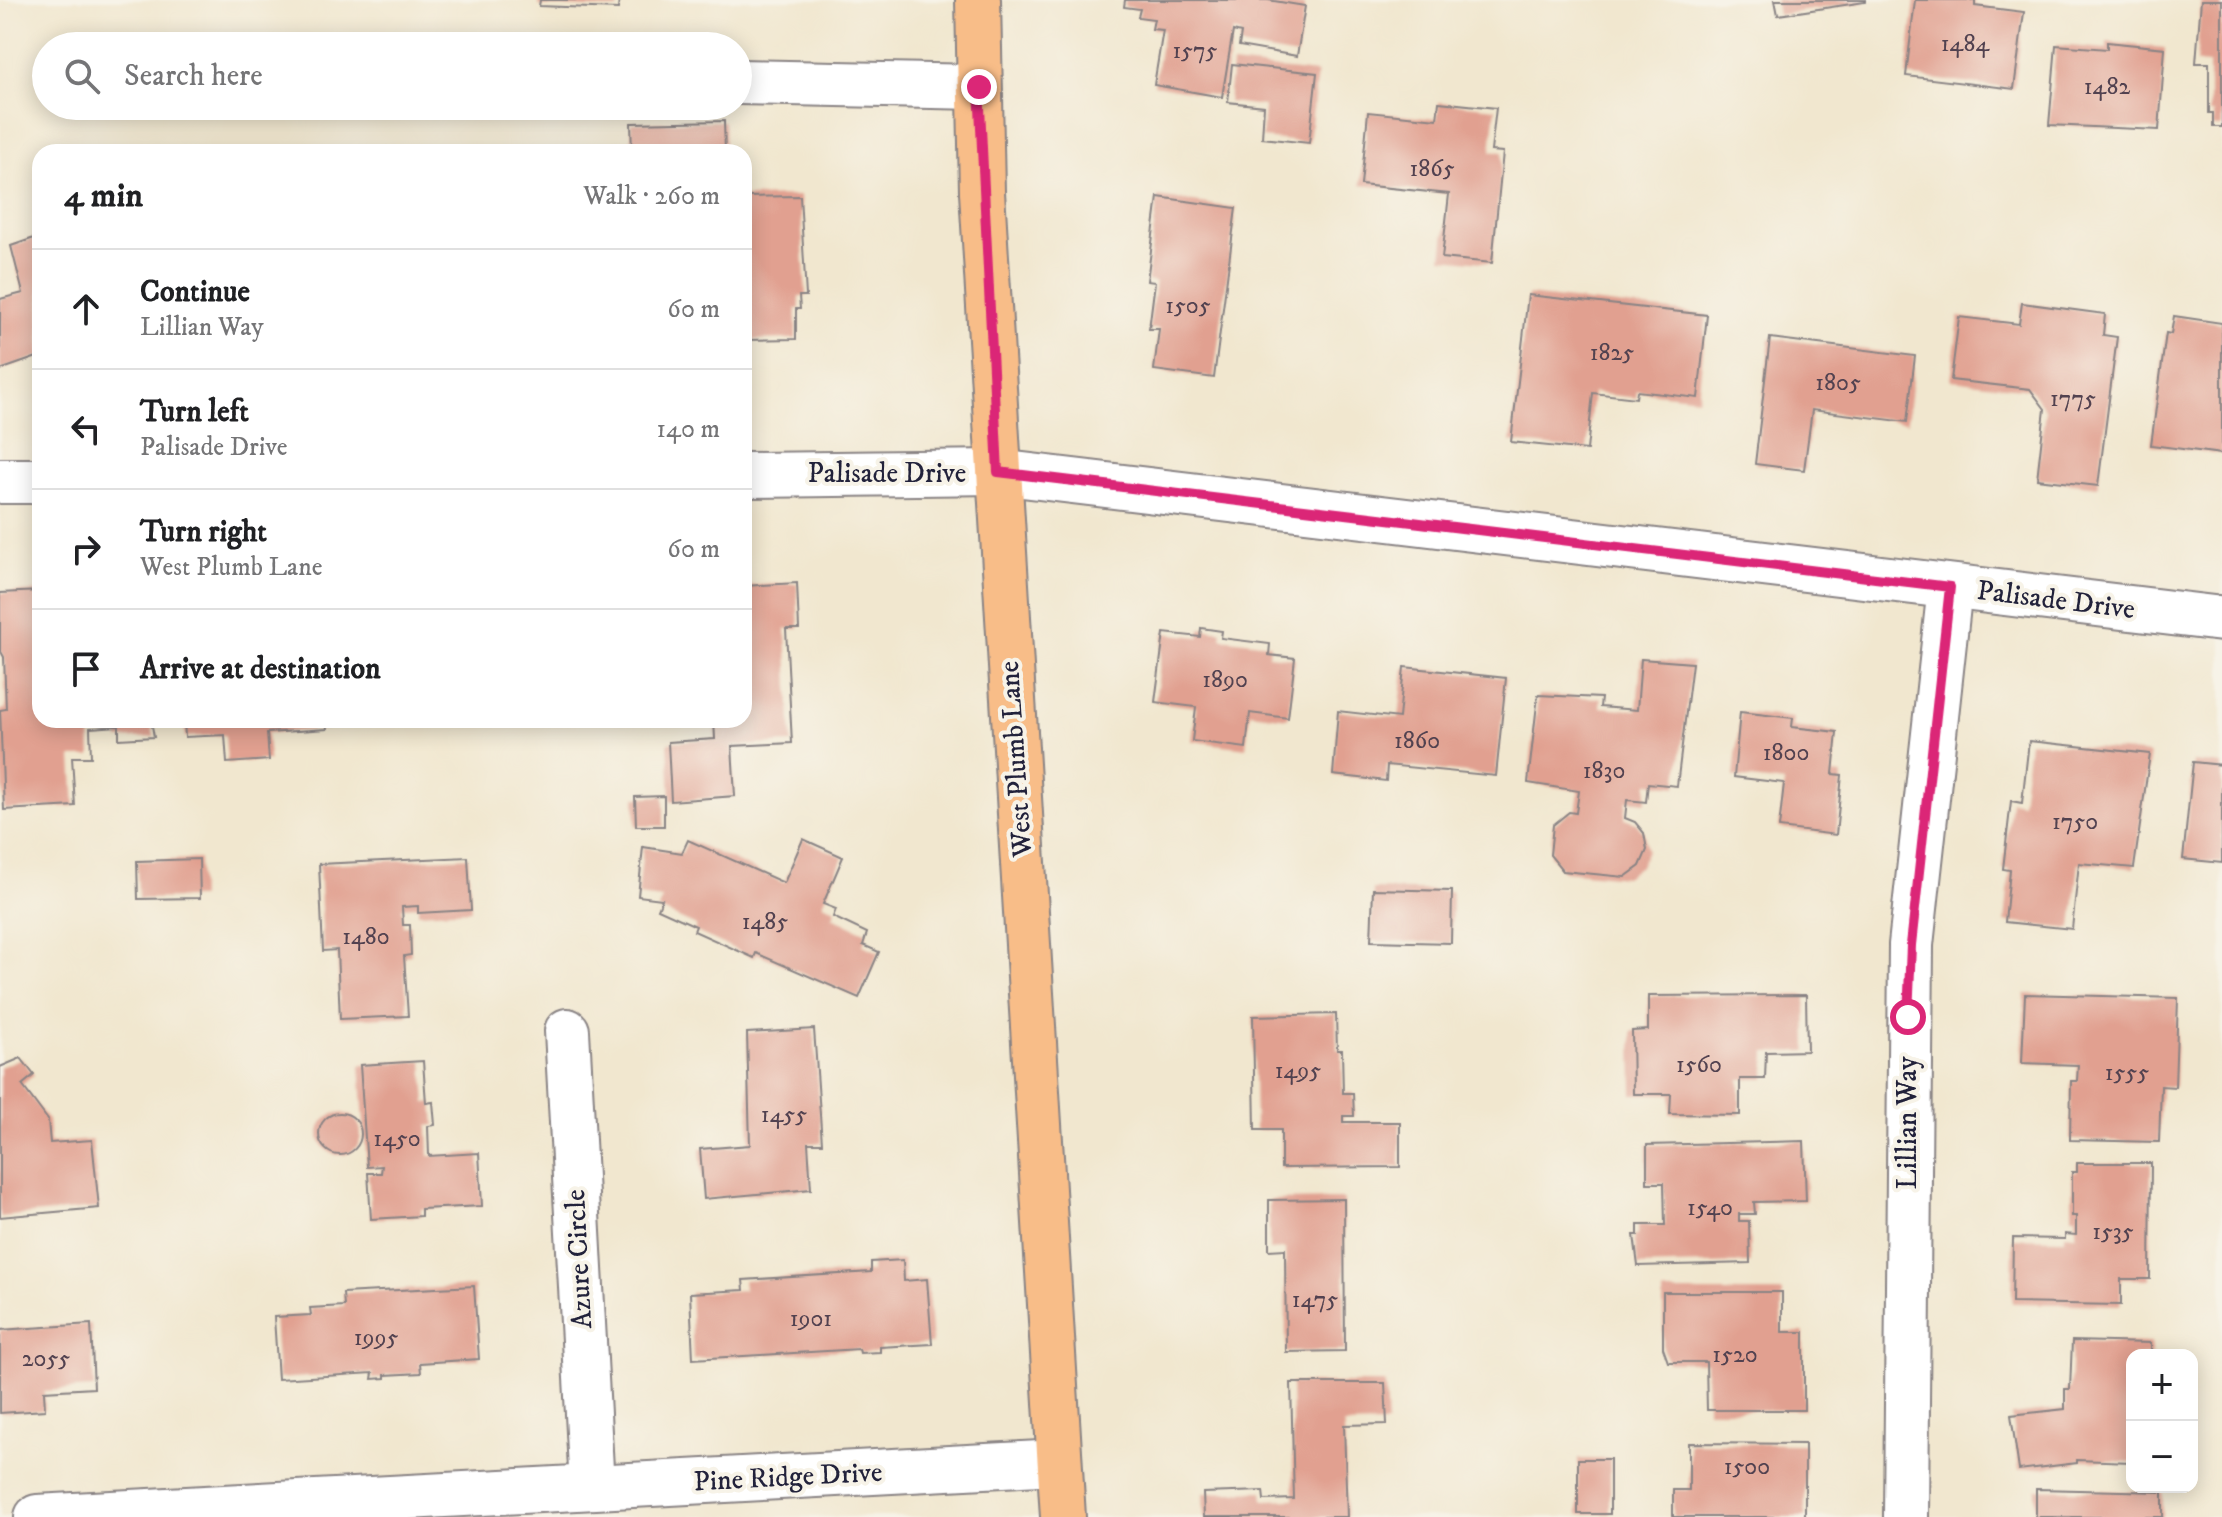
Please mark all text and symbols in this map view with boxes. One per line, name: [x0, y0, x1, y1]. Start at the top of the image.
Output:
house number: 1484: [1941, 29, 1990, 59]
search box: [32, 32, 752, 120]
house number: 1575: [1172, 36, 1218, 66]
icon: search: [60, 54, 104, 98]
text: Search here: [124, 58, 263, 95]
route end: [961, 69, 997, 105]
house number: 1482: [2084, 72, 2130, 102]
house number: 1865: [1409, 154, 1455, 184]
text: 4 min: [64, 175, 143, 217]
text: Walk · 260 m: [583, 180, 720, 213]
text: Continue: [140, 274, 250, 311]
icon: ahead: [64, 287, 108, 331]
house number: 1505: [1165, 291, 1211, 321]
text: 60 m: [667, 293, 720, 326]
text: Lillian Way: [140, 311, 263, 344]
house number: 1825: [1590, 338, 1634, 368]
house number: 1805: [1815, 368, 1861, 398]
house number: 1775: [2050, 384, 2096, 414]
text: Turn left: [140, 394, 249, 431]
icon: left: [64, 407, 108, 451]
text: 140 m: [656, 413, 720, 446]
text: Palisade Drive: [140, 431, 288, 464]
street label: Palisade Drive: [808, 456, 966, 491]
text: Turn right: [140, 514, 267, 551]
icon: right: [64, 527, 108, 571]
text: 60 m: [667, 533, 720, 566]
text: West Plumb Lane: [140, 551, 322, 584]
street label: Palisade Drive: [1975, 573, 2137, 627]
icon: arrive: [64, 647, 108, 691]
text: Arrive at destination: [140, 651, 381, 688]
street label: West Plumb Lane: [992, 660, 1040, 859]
house number: 1890: [1202, 665, 1248, 695]
house number: 1860: [1394, 726, 1440, 756]
house number: 1800: [1763, 738, 1809, 768]
house number: 1830: [1583, 756, 1625, 786]
house number: 1750: [2052, 807, 2098, 837]
house number: 1485: [742, 907, 788, 937]
house number: 1480: [342, 922, 390, 952]
route start: [1890, 999, 1926, 1035]
house number: 1560: [1676, 1050, 1722, 1080]
house number: 1495: [1275, 1056, 1321, 1086]
street label: Lillian Way: [1890, 1056, 1925, 1189]
house number: 1555: [2105, 1058, 2149, 1088]
house number: 1455: [761, 1100, 807, 1130]
house number: 1450: [373, 1124, 421, 1154]
street label: Azure Circle: [558, 1188, 600, 1330]
house number: 1540: [1687, 1193, 1733, 1223]
house number: 1535: [2092, 1217, 2134, 1247]
house number: 1475: [1292, 1285, 1338, 1315]
house number: 1901: [790, 1304, 832, 1334]
house number: 1995: [354, 1323, 398, 1353]
house number: 1520: [1712, 1340, 1758, 1370]
house number: 2055: [22, 1344, 70, 1374]
map controls: [2126, 1349, 2198, 1493]
button: +: [2126, 1349, 2198, 1421]
button: −: [2126, 1421, 2198, 1493]
house number: 1500: [1724, 1452, 1770, 1482]
street label: Pine Ridge Drive: [693, 1455, 883, 1499]

